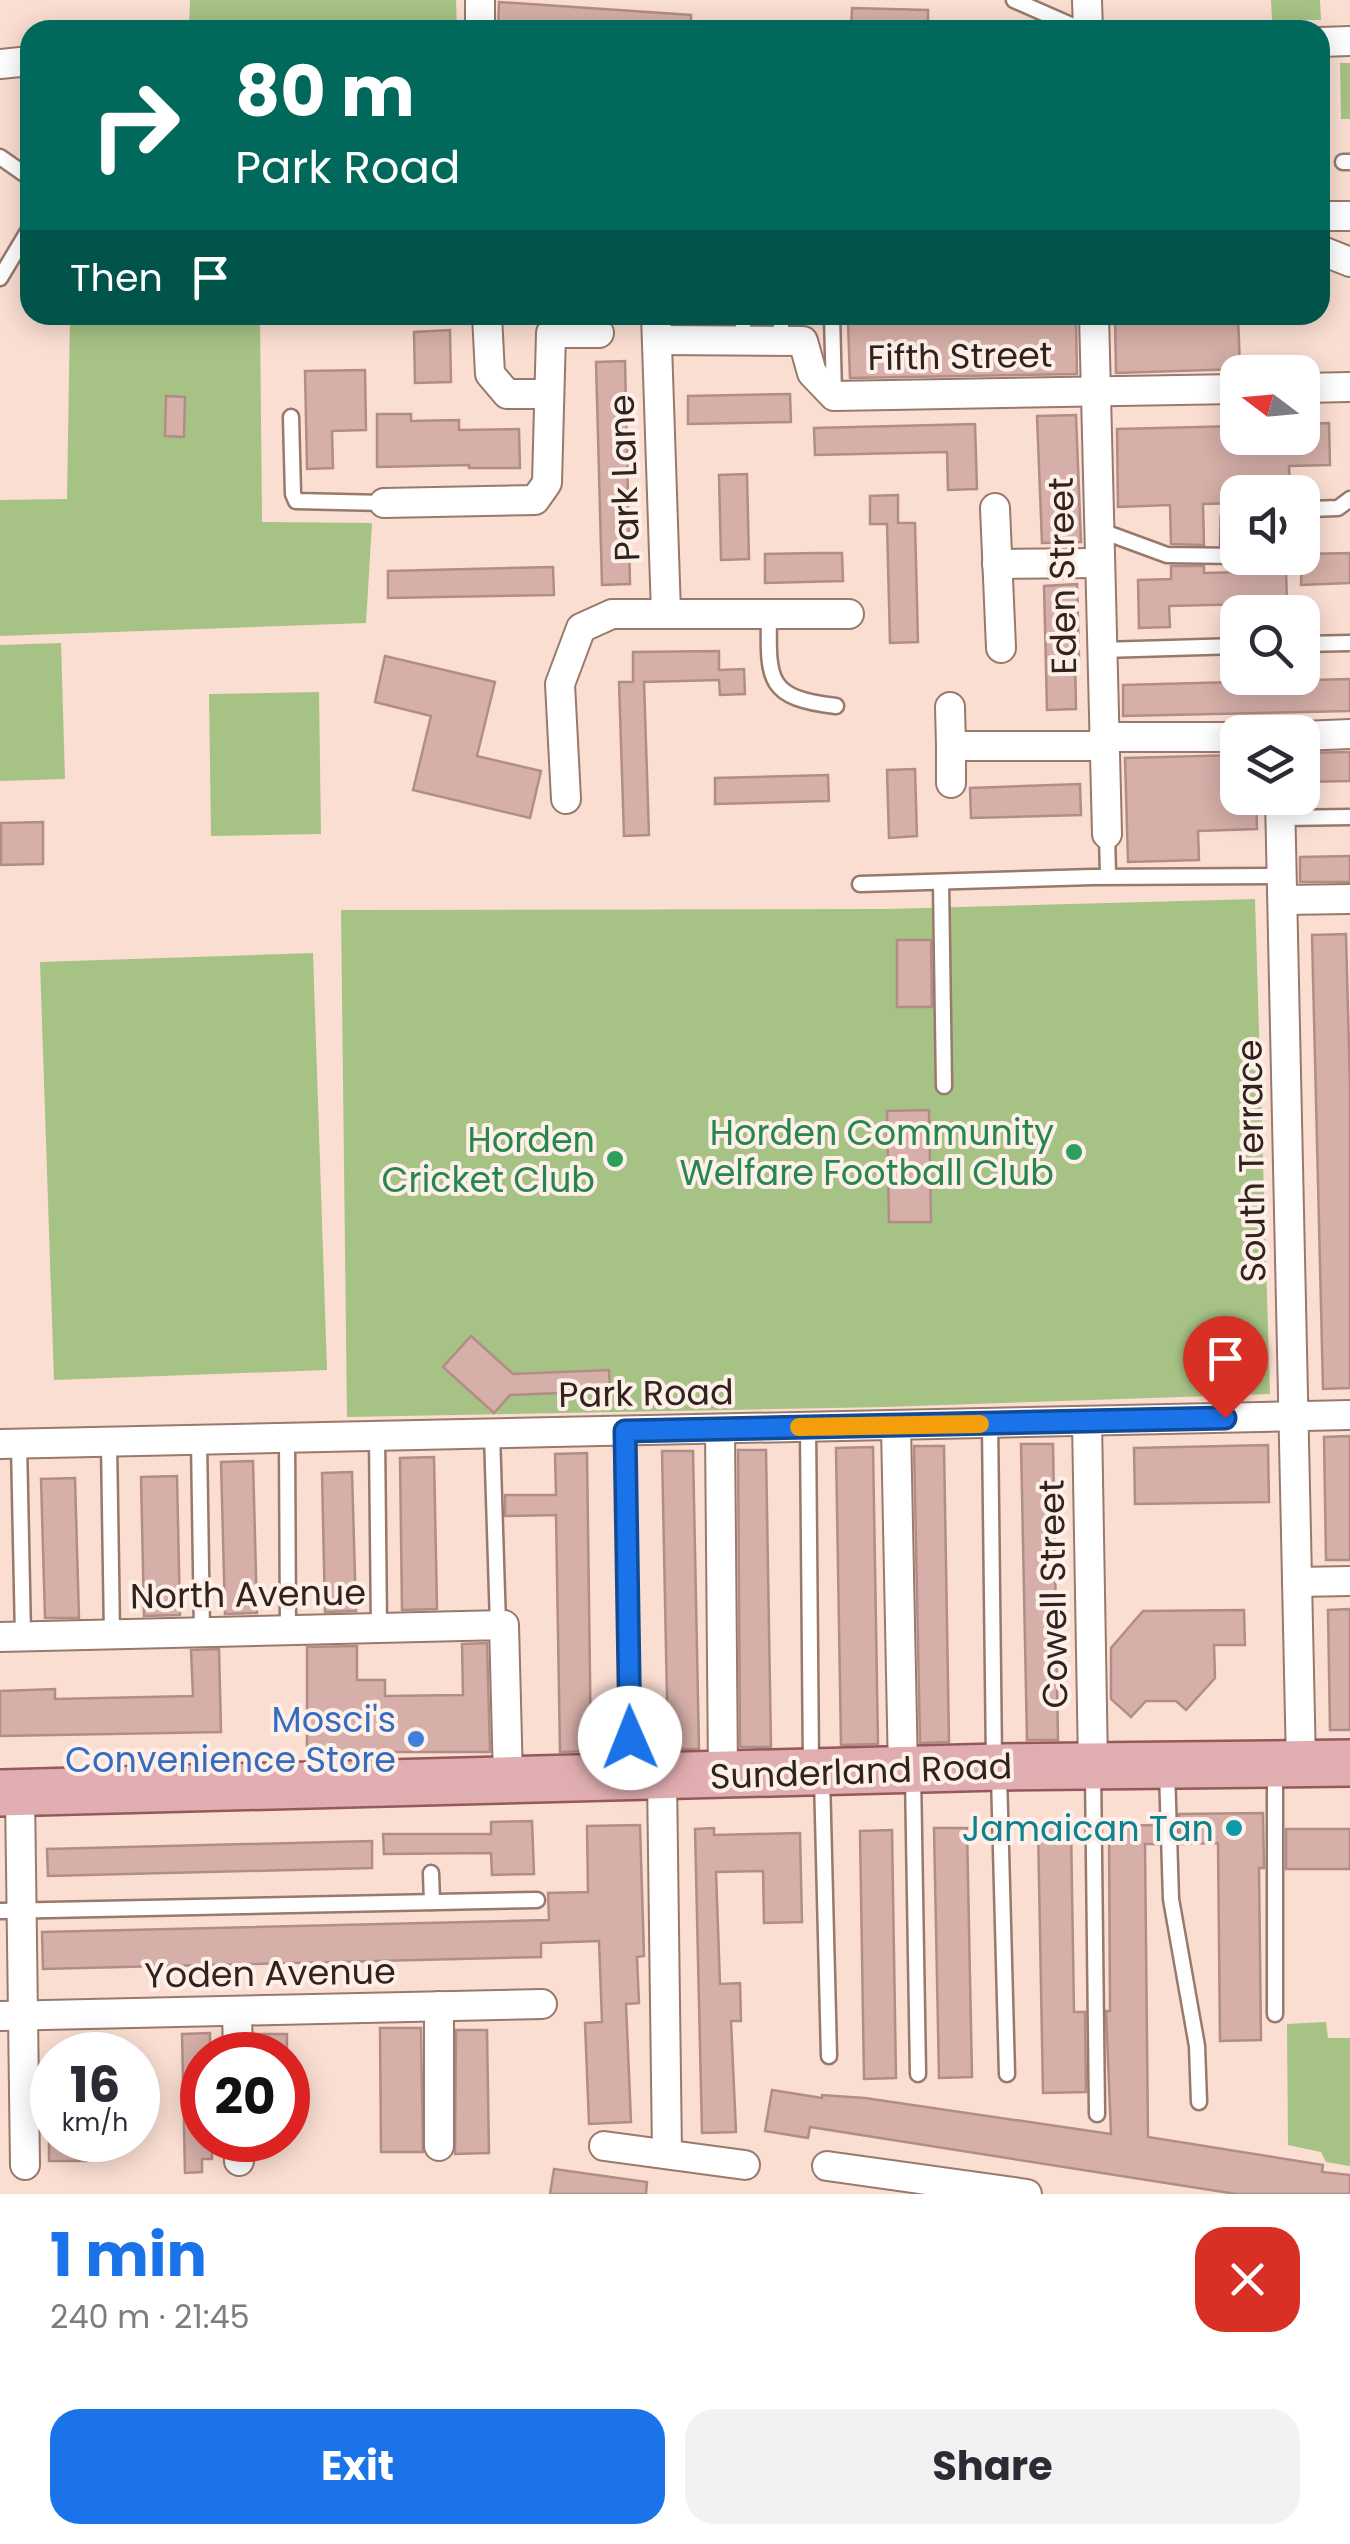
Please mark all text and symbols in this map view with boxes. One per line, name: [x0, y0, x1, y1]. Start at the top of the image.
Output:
text: 80 m: [235, 42, 415, 141]
icon: right: [70, 60, 200, 190]
text: Park Road: [235, 136, 460, 199]
icon: arrive: [183, 250, 238, 305]
text: Then: [70, 251, 163, 304]
street label: Fifth Street: [867, 330, 1053, 382]
north arrow: [1220, 355, 1320, 455]
map controls: [1220, 355, 1320, 815]
street label: Park Lane: [597, 394, 651, 562]
button: sound: [1220, 475, 1320, 575]
street label: Eden Street: [1036, 477, 1088, 675]
button: search: [1220, 595, 1320, 695]
button: layers: [1220, 715, 1320, 815]
street label: South Terrace: [1224, 1039, 1278, 1283]
place label: Horden Community Welfare Football Club: [679, 1108, 1054, 1197]
place label: Horden Cricket Club: [382, 1115, 595, 1204]
marker: Horden Community Welfare Football Club: [1063, 1141, 1085, 1163]
marker: Horden Cricket Club: [604, 1148, 626, 1170]
pin: [1183, 1316, 1268, 1419]
icon: arrive: [1198, 1331, 1253, 1386]
street label: Park Road: [558, 1367, 734, 1419]
street label: Cowell Street: [1027, 1479, 1079, 1709]
street label: North Avenue: [130, 1567, 366, 1621]
position arrow: [578, 1686, 682, 1790]
place label: Mosci's Convenience Store: [65, 1695, 396, 1784]
marker: Mosci's Convenience Store: [405, 1728, 427, 1750]
street label: Sunderland Road: [709, 1741, 1013, 1801]
place label: Jamaican Tan: [962, 1804, 1214, 1853]
marker: Jamaican Tan: [1223, 1817, 1245, 1839]
street label: Yoden Avenue: [144, 1946, 396, 2000]
speed limit sign: 20: [180, 2032, 310, 2162]
text: 16: [70, 2049, 120, 2120]
text: km/h: [62, 2105, 128, 2140]
text: 1 min: [50, 2213, 207, 2297]
button: close: [1195, 2227, 1300, 2332]
text: 240 m · 21:45: [50, 2294, 250, 2339]
button: Exit: [50, 2409, 665, 2524]
button: Share: [685, 2409, 1300, 2524]

